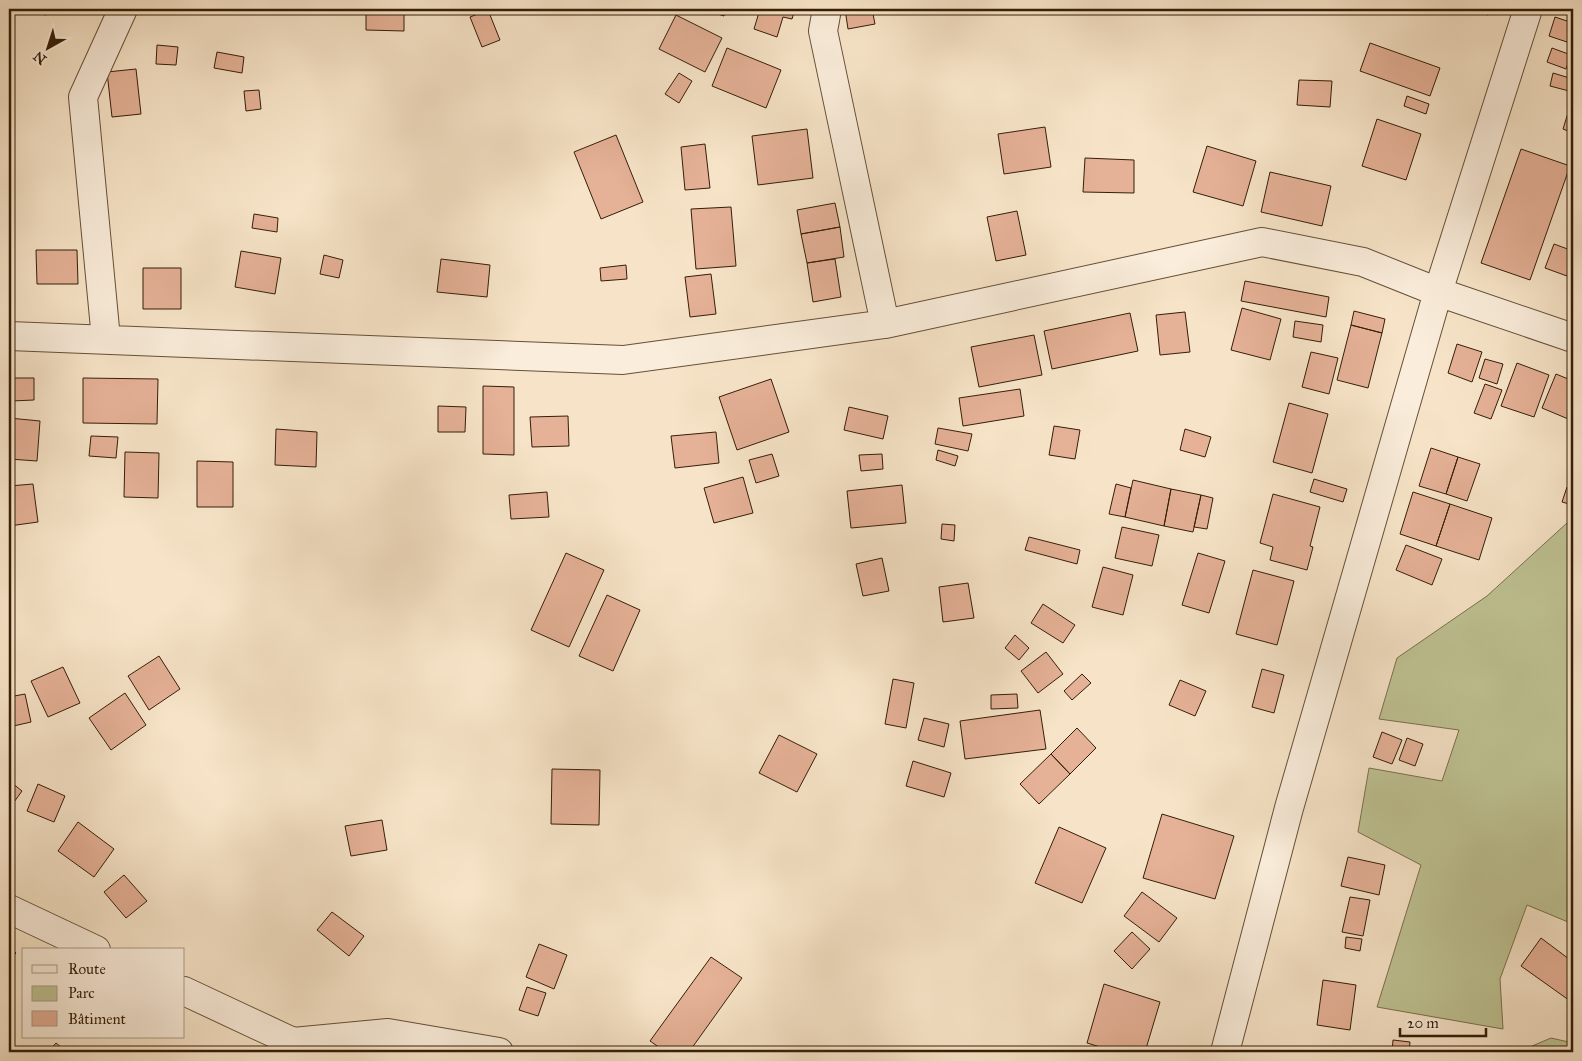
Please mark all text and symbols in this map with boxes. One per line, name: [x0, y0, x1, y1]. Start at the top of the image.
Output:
north arrow: [22, 22, 72, 72]
text: N: [30, 47, 50, 68]
legend: [22, 948, 185, 1038]
text: Route: [68, 960, 106, 978]
text: Parc: [68, 984, 95, 1002]
scale bar: [1400, 1006, 1486, 1038]
text: Bâtiment: [68, 1010, 127, 1028]
text: 20 m: [1407, 1014, 1439, 1032]

